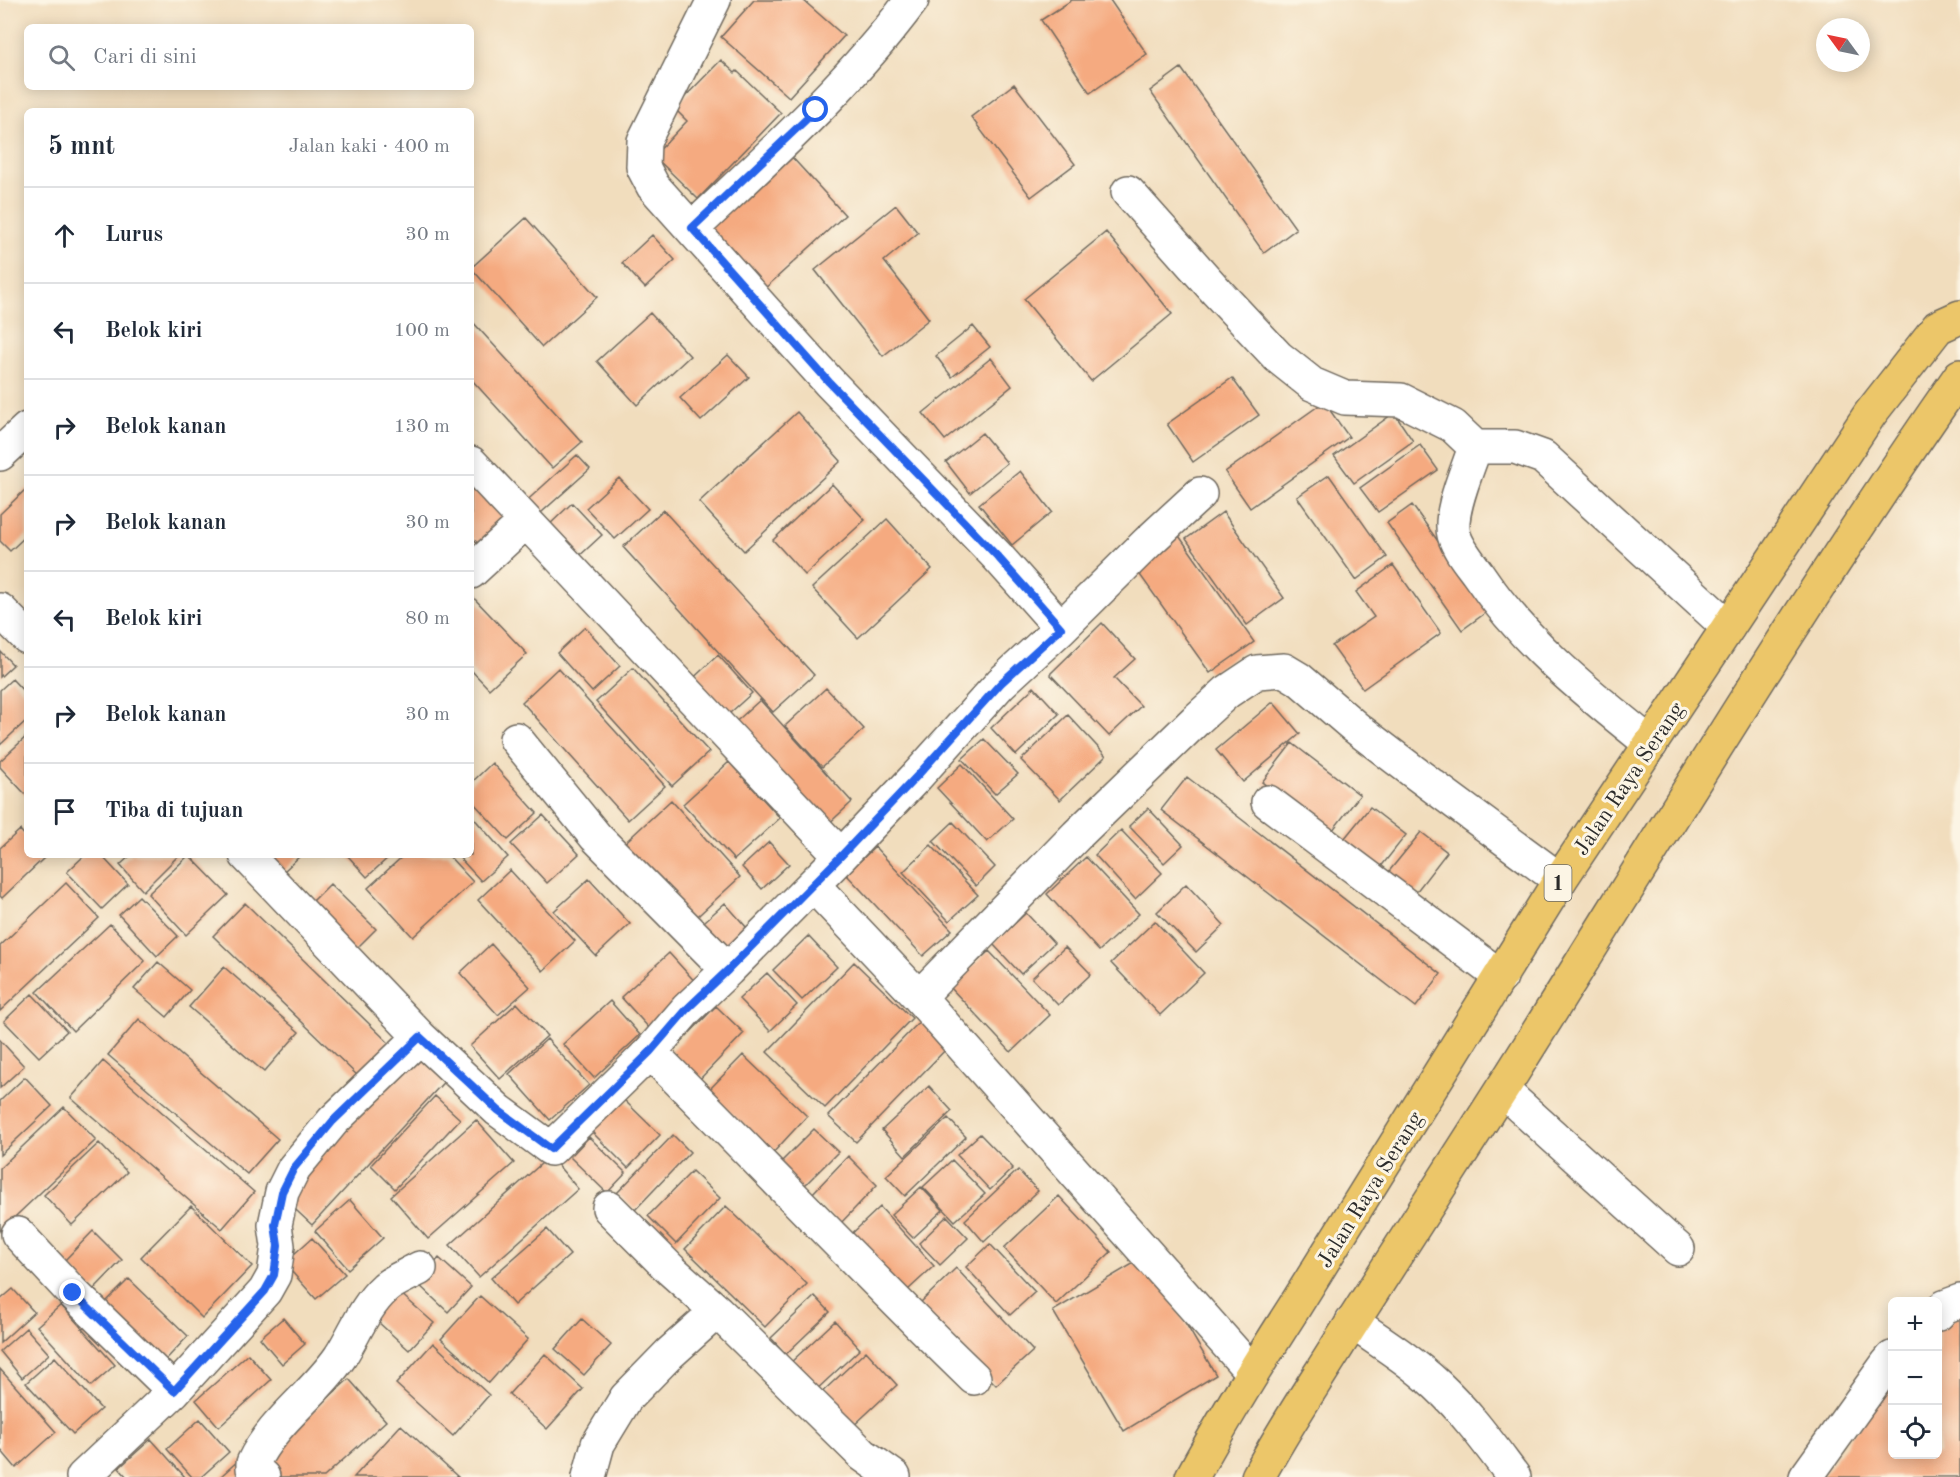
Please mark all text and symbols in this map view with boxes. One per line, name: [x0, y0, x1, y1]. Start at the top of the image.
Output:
north arrow: [1816, 18, 1870, 72]
search box: [24, 24, 474, 90]
icon: search: [45, 41, 78, 74]
text: Cari di sini: [93, 46, 197, 68]
route start: [802, 96, 828, 122]
text: 5 mnt: [48, 134, 115, 160]
text: Jalan kaki · 400 m: [288, 137, 450, 157]
icon: ahead: [48, 219, 81, 252]
text: Lurus: [105, 224, 163, 246]
text: 30 m: [405, 225, 450, 245]
icon: left: [48, 315, 81, 348]
text: Belok kiri: [105, 320, 202, 342]
text: 100 m: [394, 321, 450, 341]
icon: right: [48, 411, 81, 444]
text: Belok kanan: [105, 416, 227, 438]
text: 130 m: [394, 417, 450, 437]
icon: right: [48, 507, 81, 540]
text: Belok kanan: [105, 512, 227, 534]
text: 30 m: [405, 513, 450, 533]
icon: left: [48, 603, 81, 636]
text: Belok kiri: [105, 608, 202, 630]
text: 80 m: [405, 609, 450, 629]
icon: right: [48, 699, 81, 732]
street label: Jalan Raya Serang: [1570, 699, 1689, 860]
text: Belok kanan: [105, 704, 227, 726]
text: 30 m: [405, 705, 450, 725]
icon: arrive: [48, 795, 81, 828]
text: Tiba di tujuan: [105, 800, 243, 822]
road number: 1: [1544, 865, 1572, 901]
street label: Jalan Raya Serang: [1314, 1108, 1428, 1272]
route end: [59, 1279, 85, 1305]
map controls: [1888, 1297, 1942, 1459]
button: +: [1888, 1297, 1942, 1351]
button: −: [1888, 1351, 1942, 1405]
button: locate: [1888, 1405, 1942, 1459]

